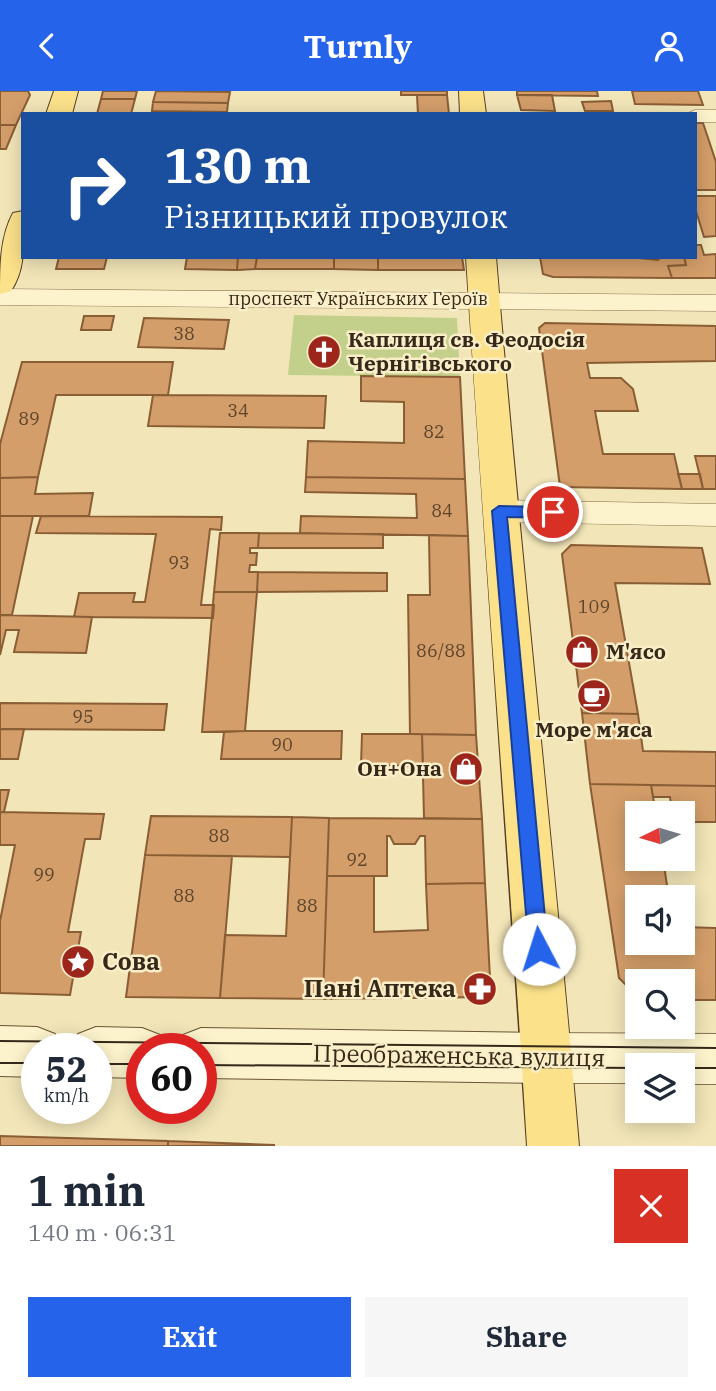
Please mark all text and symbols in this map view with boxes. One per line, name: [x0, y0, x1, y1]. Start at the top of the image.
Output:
text: Turnly: [304, 25, 412, 67]
icon: back: [28, 27, 66, 65]
icon: person: [650, 27, 688, 65]
text: 130 m: [164, 133, 311, 196]
icon: right: [49, 140, 140, 231]
text: Різницький провулок: [164, 195, 508, 237]
street label: проспект Українських Героїв: [228, 287, 488, 310]
house number: 38: [173, 322, 195, 345]
place label: Каплиця св. Феодосія Чернігівського: [348, 325, 585, 377]
church icon: Каплиця св. Феодосія Чернігівського: [305, 333, 343, 371]
house number: 34: [227, 399, 249, 422]
house number: 89: [18, 407, 40, 430]
house number: 82: [423, 420, 445, 443]
pin: [523, 482, 583, 542]
icon: arrive: [534, 493, 572, 531]
house number: 84: [431, 499, 453, 522]
house number: 93: [168, 551, 190, 574]
house number: 109: [578, 595, 610, 618]
shop icon: М'ясо: [563, 633, 601, 671]
place label: М'ясо: [606, 637, 666, 665]
house number: 86/88: [416, 639, 466, 662]
cafe icon: Море м'яса: [575, 677, 613, 715]
house number: 95: [72, 705, 94, 728]
place label: Море м'яса: [535, 715, 653, 743]
house number: 90: [271, 733, 293, 756]
shop icon: Он+Она: [447, 750, 485, 788]
place label: Он+Она: [357, 754, 442, 782]
north arrow: [625, 801, 695, 871]
map controls: [625, 801, 695, 1123]
house number: 88: [208, 824, 230, 847]
house number: 92: [346, 848, 368, 871]
house number: 99: [33, 863, 55, 886]
house number: 88: [173, 884, 195, 907]
button: sound: [625, 885, 695, 955]
house number: 88: [296, 894, 318, 917]
position arrow: [502, 912, 576, 986]
place icon: Сова: [59, 943, 97, 981]
place label: Сова: [102, 945, 160, 977]
button: search: [625, 969, 695, 1039]
pharmacy icon: Панi Аптека: [461, 970, 499, 1008]
place label: Панi Аптека: [304, 972, 456, 1004]
speed limit sign: 60: [126, 1033, 217, 1124]
street label: Преображенська вулиця: [313, 1036, 605, 1074]
text: 52: [45, 1046, 88, 1092]
button: layers: [625, 1053, 695, 1123]
text: km/h: [44, 1084, 89, 1107]
text: 1 min: [28, 1163, 146, 1218]
button: close: [614, 1169, 688, 1243]
text: 140 m · 06:31: [28, 1217, 177, 1247]
button: Exit: [28, 1297, 351, 1377]
button: Share: [365, 1297, 688, 1377]

